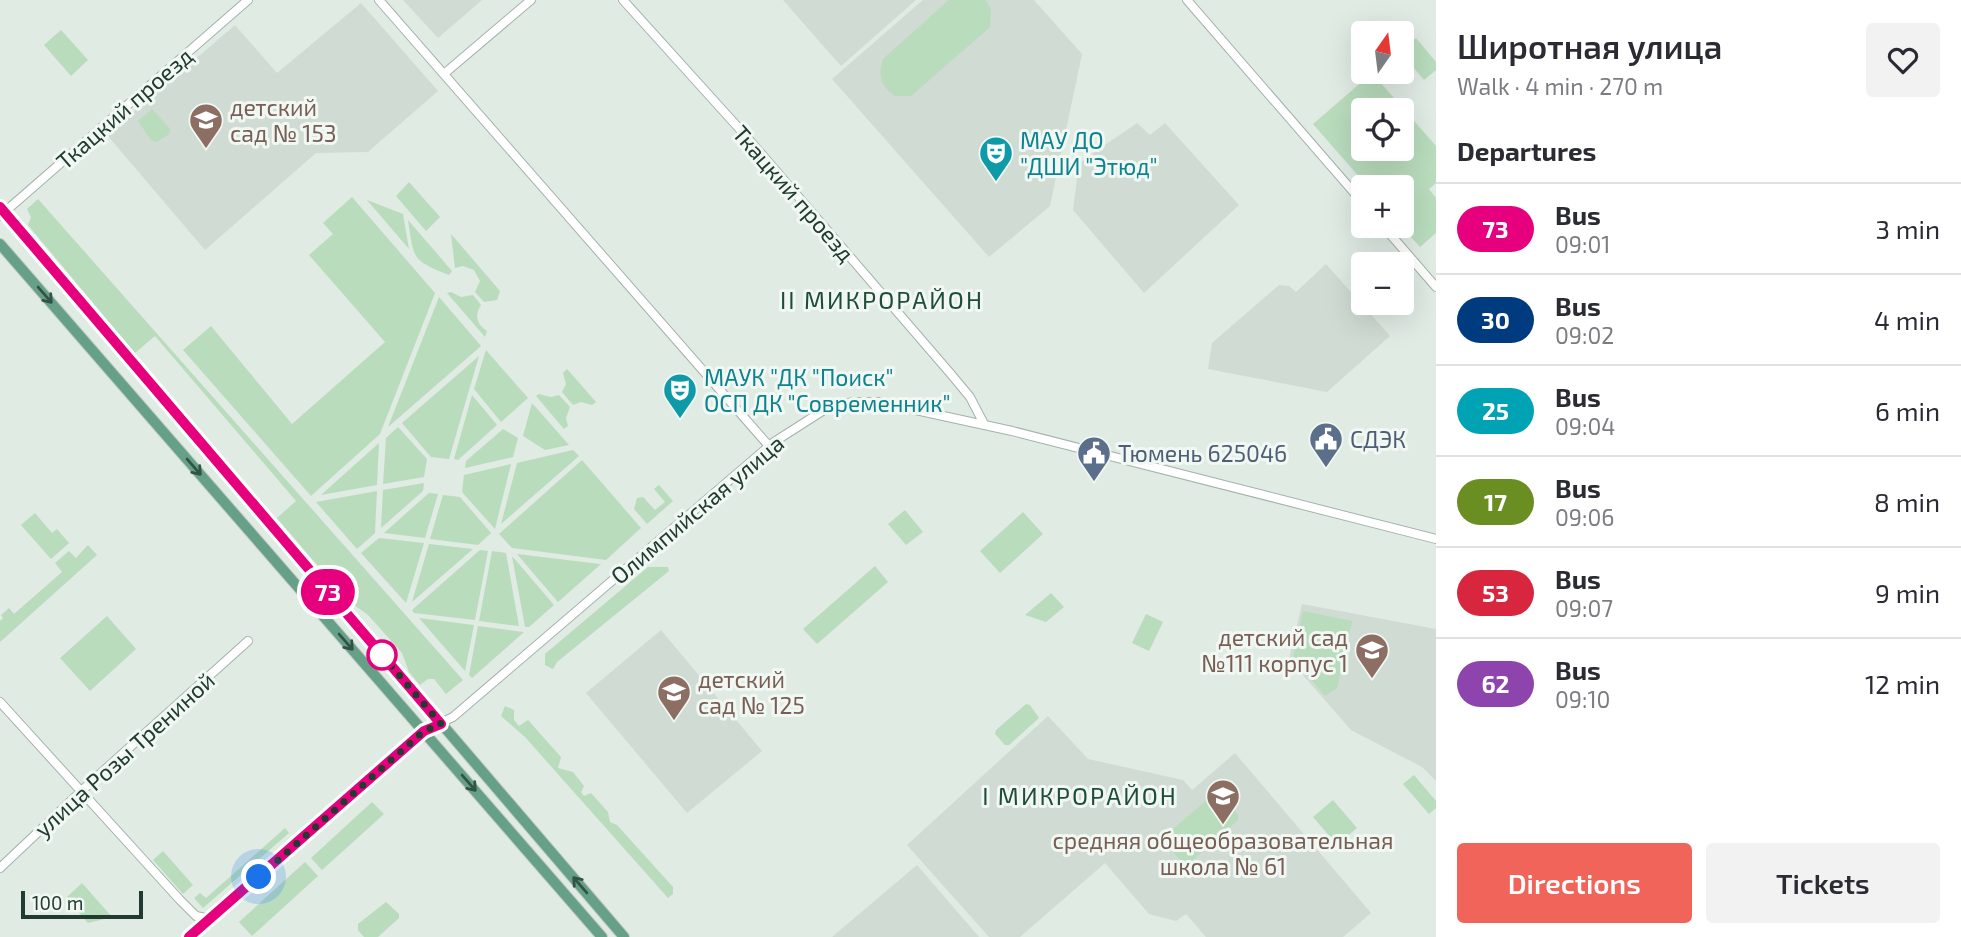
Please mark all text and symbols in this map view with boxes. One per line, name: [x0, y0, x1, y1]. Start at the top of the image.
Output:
north arrow: [1351, 21, 1414, 84]
map controls: [1351, 21, 1414, 315]
button: heart: [1866, 23, 1940, 97]
text: Широтная улица: [1457, 26, 1722, 66]
street label: Ткацкий проезд: [50, 41, 198, 175]
text: Walk · 4 min · 270 m: [1457, 72, 1663, 100]
place label: детский сад № 153: [230, 93, 337, 147]
button: locate: [1351, 98, 1414, 161]
school or university icon: детский сад № 153: [187, 101, 225, 150]
street label: Ткацкий проезд: [727, 119, 861, 267]
place label: МАУ ДО "ДШИ "Этюд": [1020, 126, 1158, 180]
theatre icon: МАУ ДО "ДШИ "Этюд": [977, 134, 1015, 183]
text: Departures: [1457, 135, 1596, 166]
button: +: [1351, 175, 1414, 238]
text: Bus: [1555, 199, 1601, 230]
text: 3 min: [1875, 213, 1940, 244]
text: 73: [1482, 214, 1509, 243]
text: 09:01: [1555, 230, 1610, 258]
button: −: [1351, 252, 1414, 315]
district label: II МИКРОРАЙОН: [780, 285, 984, 314]
one-way arrow: [37, 286, 53, 304]
text: Bus: [1555, 290, 1601, 321]
text: 4 min: [1874, 304, 1940, 335]
text: 30: [1481, 305, 1510, 334]
text: 09:02: [1555, 321, 1614, 349]
place label: МАУК "ДК "Поиск" ОСП ДК "Современник": [704, 363, 951, 417]
theatre icon: МАУК "ДК "Поиск" ОСП ДК "Современник": [661, 371, 699, 420]
text: Bus: [1555, 381, 1601, 412]
text: 6 min: [1875, 395, 1940, 426]
text: 25: [1482, 396, 1509, 425]
text: 09:04: [1555, 412, 1615, 440]
public building icon: СДЭК: [1307, 420, 1345, 469]
place label: СДЭК: [1350, 425, 1406, 453]
street label: Олимпийская улица: [605, 428, 790, 590]
public building icon: Тюмень 625046: [1075, 434, 1113, 483]
place label: Тюмень 625046: [1118, 439, 1287, 467]
one-way arrow: [186, 458, 202, 476]
text: Bus: [1555, 472, 1601, 503]
text: 8 min: [1874, 486, 1940, 517]
text: 17: [1484, 487, 1507, 516]
text: 09:06: [1555, 503, 1614, 531]
text: Bus: [1555, 563, 1601, 594]
line badge: 73: [296, 569, 360, 615]
text: 73: [315, 577, 341, 606]
text: 9 min: [1875, 577, 1940, 608]
text: 53: [1482, 578, 1509, 607]
text: 09:07: [1555, 594, 1613, 622]
place label: детский сад №111 корпус 1: [1201, 623, 1348, 678]
school or university icon: детский сад №111 корпус 1: [1353, 631, 1391, 680]
one-way arrow: [338, 632, 354, 650]
unlabelled marker: [367, 640, 397, 670]
text: Bus: [1555, 654, 1601, 685]
place label: детский сад № 125: [698, 665, 805, 719]
street label: улица Розы Трениной: [28, 666, 221, 843]
text: 12 min: [1865, 668, 1940, 699]
text: 62: [1481, 669, 1510, 698]
school or university icon: детский сад № 125: [655, 673, 693, 722]
text: 09:10: [1555, 685, 1610, 713]
one-way arrow: [461, 774, 477, 792]
school or university icon: средняя общеобразовательная школа № 61: [1204, 777, 1242, 826]
district label: I МИКРОРАЙОН: [982, 781, 1178, 810]
place label: средняя общеобразовательная школа № 61: [1053, 826, 1394, 880]
button: Directions: [1457, 843, 1692, 923]
button: Tickets: [1706, 843, 1940, 923]
your location: [241, 859, 276, 894]
one-way arrow: [572, 876, 588, 894]
scale bar: [21, 888, 144, 920]
text: 100 m: [32, 891, 83, 914]

